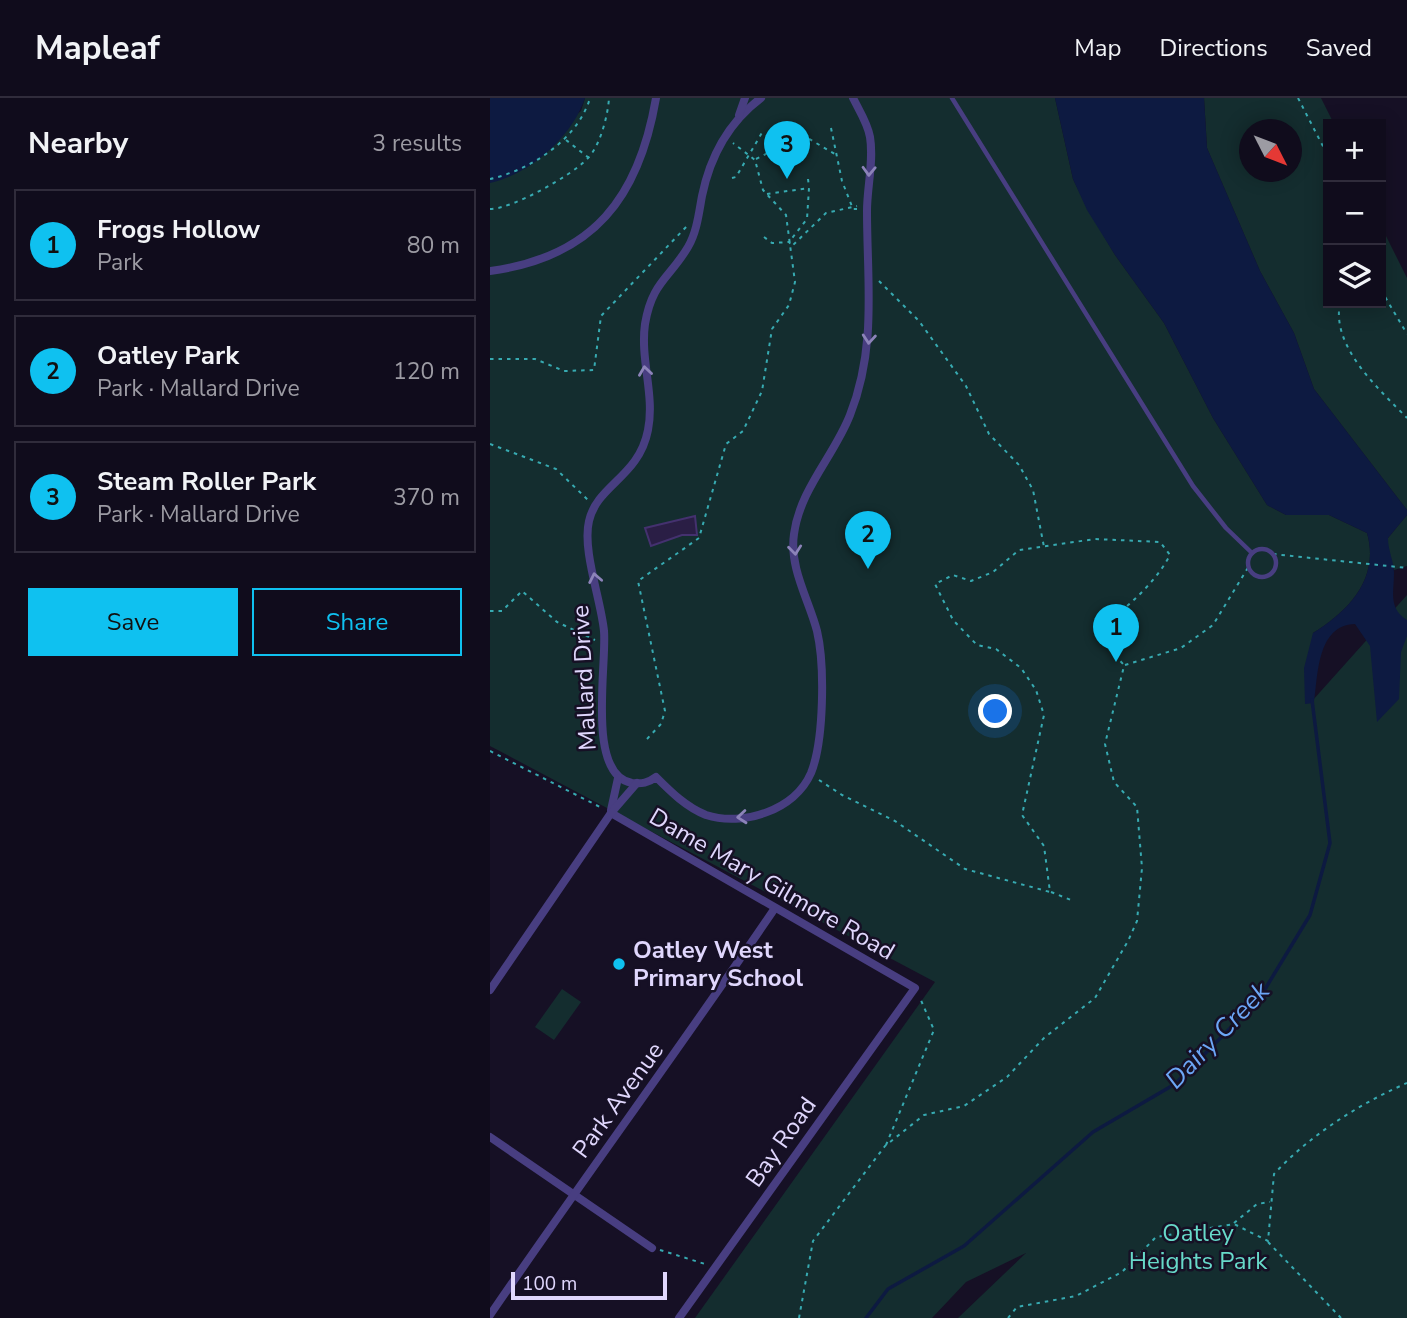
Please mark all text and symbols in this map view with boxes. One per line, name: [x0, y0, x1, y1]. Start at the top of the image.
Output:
text: Mapleaf: [35, 26, 160, 71]
text: Map: [1074, 32, 1121, 64]
text: Directions: [1159, 32, 1268, 64]
text: Saved: [1306, 32, 1372, 64]
north arrow: [1239, 119, 1302, 182]
map controls: [1323, 119, 1386, 308]
button: +: [1323, 119, 1386, 182]
pin: 3: [764, 121, 810, 179]
text: Nearby: [28, 123, 128, 164]
text: 3 results: [372, 128, 462, 159]
one-way arrow: [862, 166, 877, 177]
button: −: [1323, 182, 1386, 245]
text: Frogs Hollow: [97, 212, 260, 247]
text: 1: [46, 230, 60, 261]
text: 80 m: [407, 230, 460, 261]
button: layers: [1323, 245, 1386, 308]
text: Park: [97, 247, 143, 278]
one-way arrow: [862, 334, 877, 345]
text: Oatley Park: [97, 338, 239, 373]
text: 2: [46, 356, 60, 387]
text: 120 m: [393, 356, 460, 387]
one-way arrow: [638, 366, 653, 377]
text: Park · Mallard Drive: [97, 373, 300, 404]
text: Steam Roller Park: [97, 464, 316, 499]
text: 3: [46, 482, 60, 513]
text: 370 m: [393, 482, 460, 513]
text: Park · Mallard Drive: [97, 499, 300, 530]
pin: 2: [845, 511, 891, 569]
one-way arrow: [788, 544, 803, 556]
one-way arrow: [589, 572, 604, 584]
button: Save: [28, 588, 238, 656]
button: Share: [252, 588, 462, 656]
street label: Mallard Drive: [564, 604, 604, 752]
pin: 1: [1093, 604, 1139, 662]
your location: [978, 694, 1012, 728]
street label: Dame Mary Gilmore Road: [644, 801, 900, 967]
one-way arrow: [736, 809, 747, 824]
place label: Oatley West Primary School: [633, 934, 804, 994]
marker: Oatley West Primary School: [611, 956, 627, 972]
water label: Dairy Creek: [1157, 973, 1278, 1097]
street label: Park Avenue: [565, 1036, 671, 1164]
street label: Bay Road: [738, 1091, 824, 1193]
park label: Oatley Heights Park: [1129, 1217, 1268, 1277]
scale bar: [511, 1269, 667, 1301]
text: 100 m: [522, 1271, 577, 1297]

